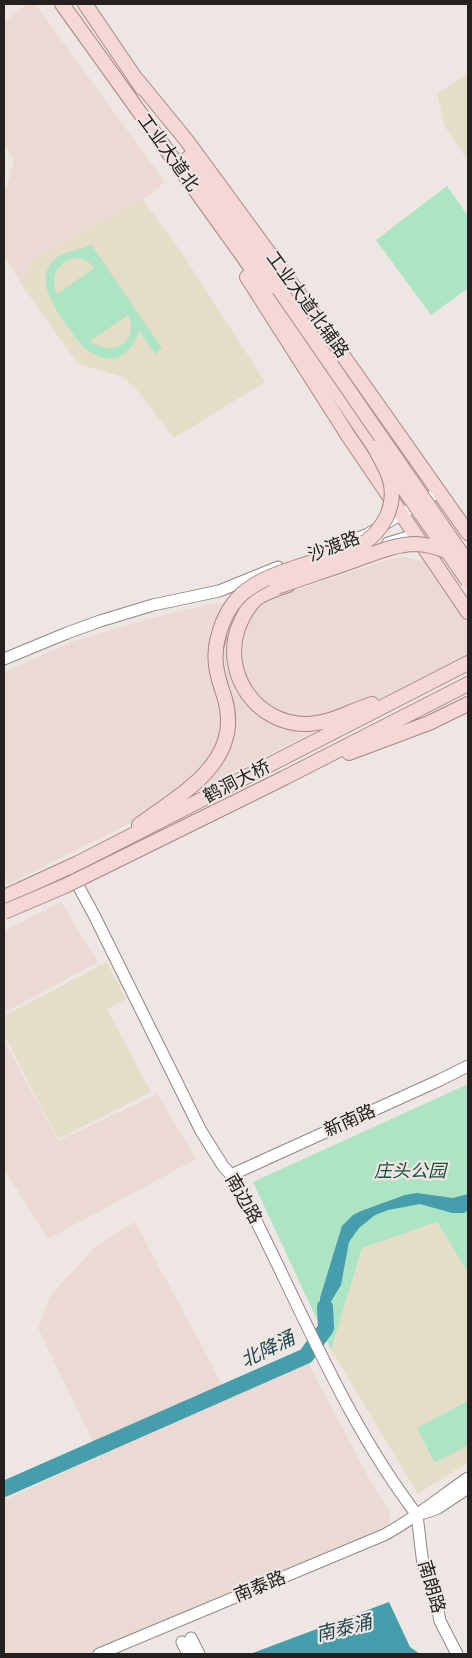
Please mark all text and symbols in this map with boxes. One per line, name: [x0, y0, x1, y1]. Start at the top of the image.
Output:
street label: 工业大道北: [133, 110, 203, 196]
street label: 工业大道北辅路: [261, 248, 353, 362]
street label: 沙渡路: [305, 527, 363, 567]
street label: 鹤洞大桥: [200, 756, 274, 808]
street label: 新南路: [321, 1100, 379, 1142]
park label: 庄头公园: [374, 1161, 446, 1183]
street label: 南边路: [220, 1170, 266, 1228]
water label: 北降涌: [237, 1327, 299, 1373]
street label: 南朗路: [413, 1558, 449, 1616]
street label: 南泰路: [231, 1567, 289, 1607]
water label: 南泰涌: [314, 1611, 374, 1647]

